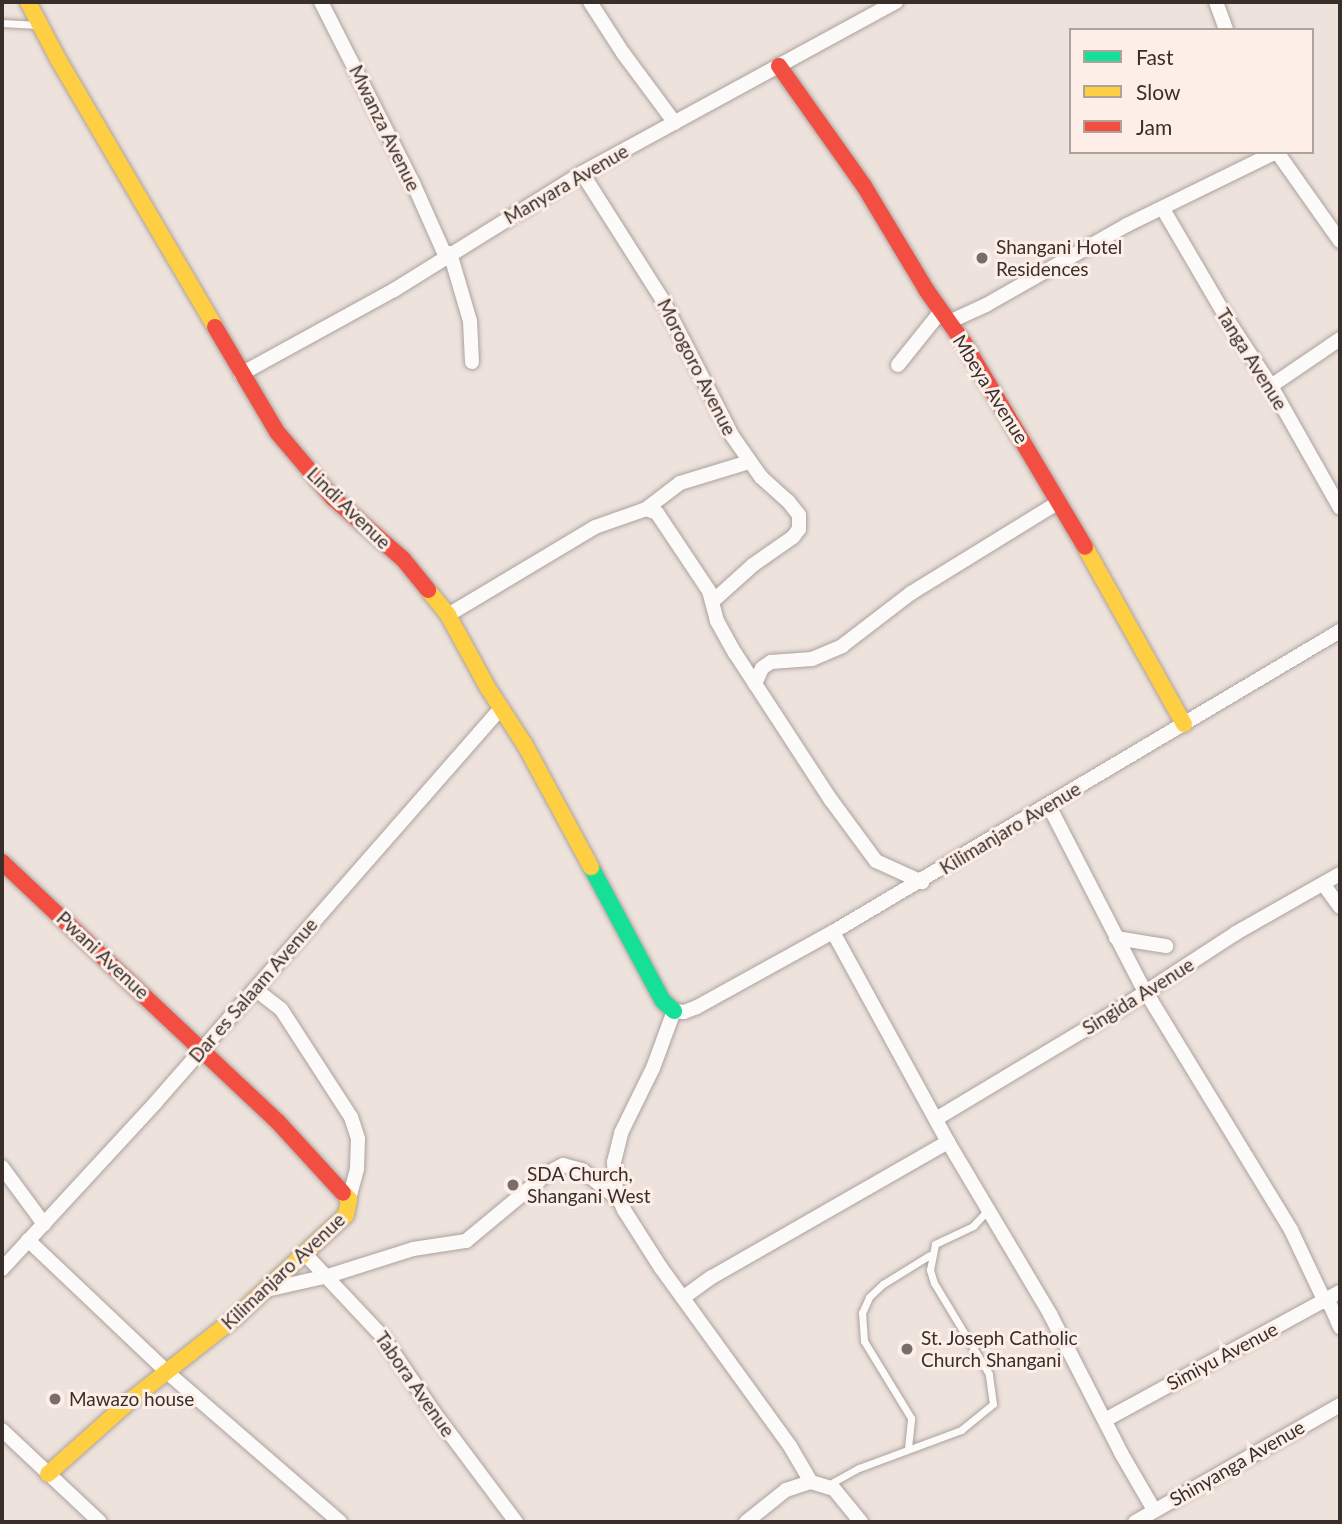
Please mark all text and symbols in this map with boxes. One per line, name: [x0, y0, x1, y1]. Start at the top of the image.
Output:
legend: [1069, 28, 1314, 154]
text: Fast: [1136, 44, 1173, 69]
street label: Mwanza Avenue: [344, 61, 426, 195]
text: Slow: [1136, 79, 1180, 104]
text: Jam: [1136, 114, 1172, 139]
street label: Manyara Avenue: [500, 139, 632, 229]
place label: Shangani Hotel Residences: [996, 236, 1122, 280]
marker: Shangani Hotel Residences: [974, 250, 990, 266]
street label: Morogoro Avenue: [653, 295, 741, 439]
street label: Tanga Avenue: [1212, 304, 1292, 414]
street label: Mbeya Avenue: [948, 330, 1034, 448]
street label: Lindi Avenue: [302, 462, 396, 554]
street label: Kilimanjaro Avenue: [935, 777, 1085, 879]
street label: Pwani Avenue: [52, 906, 154, 1004]
street label: Dar es Salaam Avenue: [184, 913, 322, 1067]
street label: Singida Avenue: [1078, 953, 1198, 1039]
place label: SDA Church, Shangani West: [527, 1163, 651, 1207]
marker: SDA Church, Shangani West: [505, 1177, 521, 1193]
street label: Kilimanjaro Avenue: [216, 1208, 350, 1334]
street label: Simiyu Avenue: [1162, 1317, 1282, 1395]
street label: Tabora Avenue: [370, 1327, 460, 1441]
place label: St. Joseph Catholic Church Shangani: [921, 1327, 1078, 1371]
marker: St. Joseph Catholic Church Shangani: [899, 1341, 915, 1357]
place label: Mawazo house: [69, 1388, 194, 1410]
marker: Mawazo house: [47, 1391, 63, 1407]
street label: Shinyanga Avenue: [1165, 1415, 1309, 1511]

